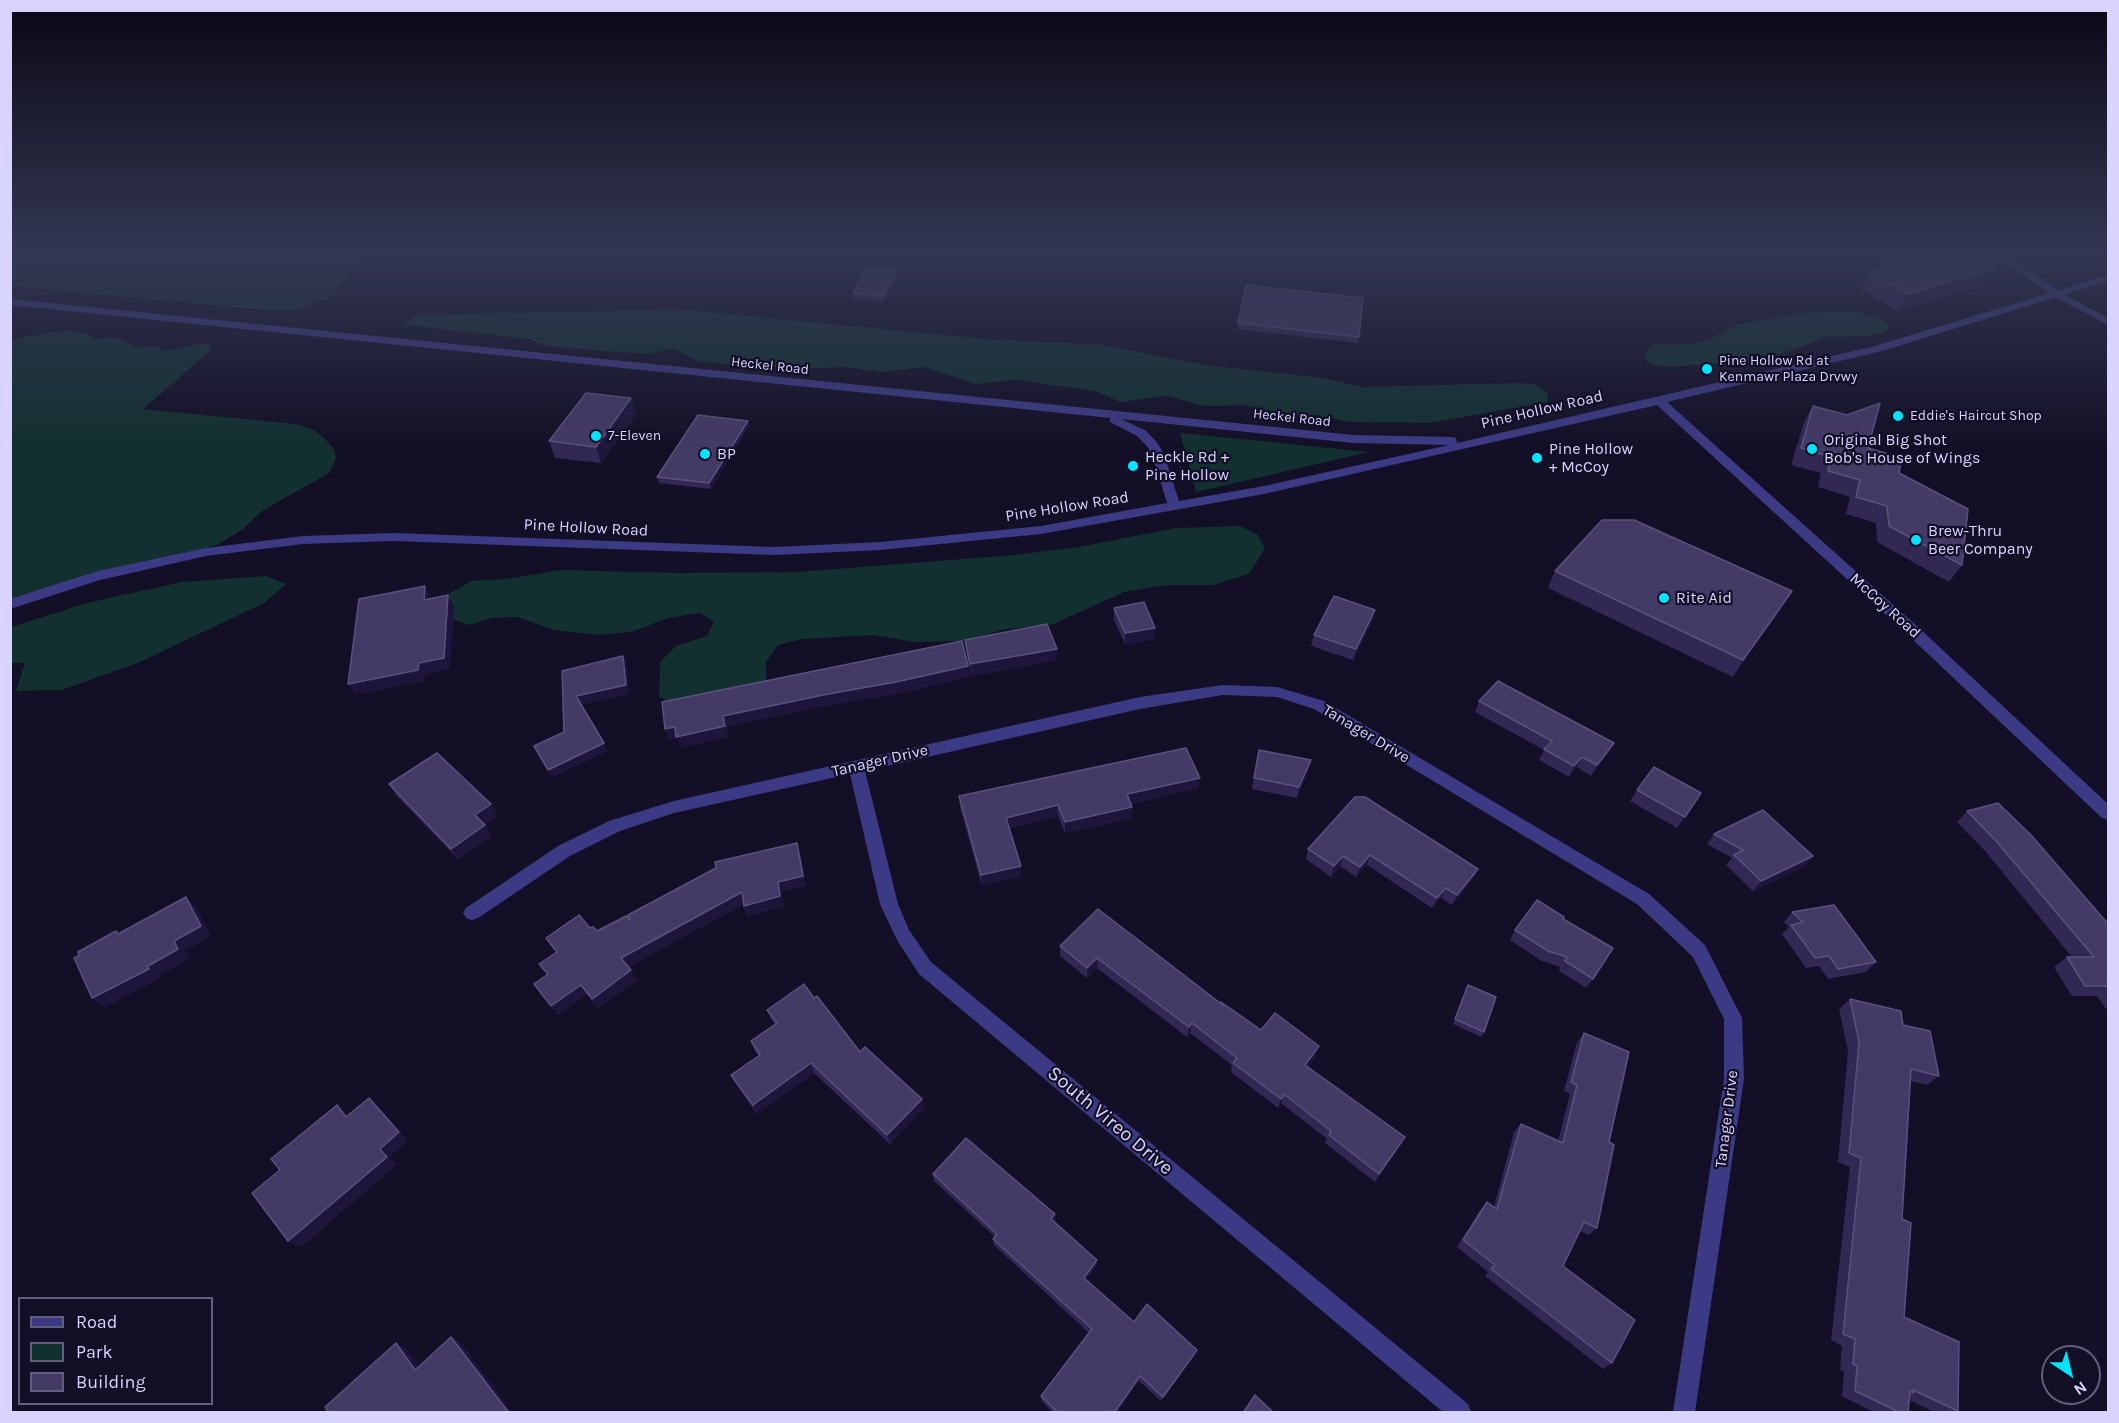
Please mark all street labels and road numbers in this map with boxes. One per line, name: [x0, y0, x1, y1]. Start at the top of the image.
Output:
street label: Heckel Road: [730, 354, 810, 378]
street label: Pine Hollow Road: [1479, 387, 1605, 433]
street label: Heckel Road: [1252, 406, 1332, 430]
street label: Pine Hollow Road: [1004, 488, 1130, 526]
street label: Pine Hollow Road: [523, 515, 649, 541]
street label: McCoy Road: [1846, 569, 1924, 643]
street label: Tanager Drive: [1319, 701, 1413, 767]
street label: Tanager Drive: [830, 741, 930, 781]
street label: South Vireo Drive: [1042, 1061, 1178, 1181]
street label: Tanager Drive: [1711, 1069, 1743, 1169]

